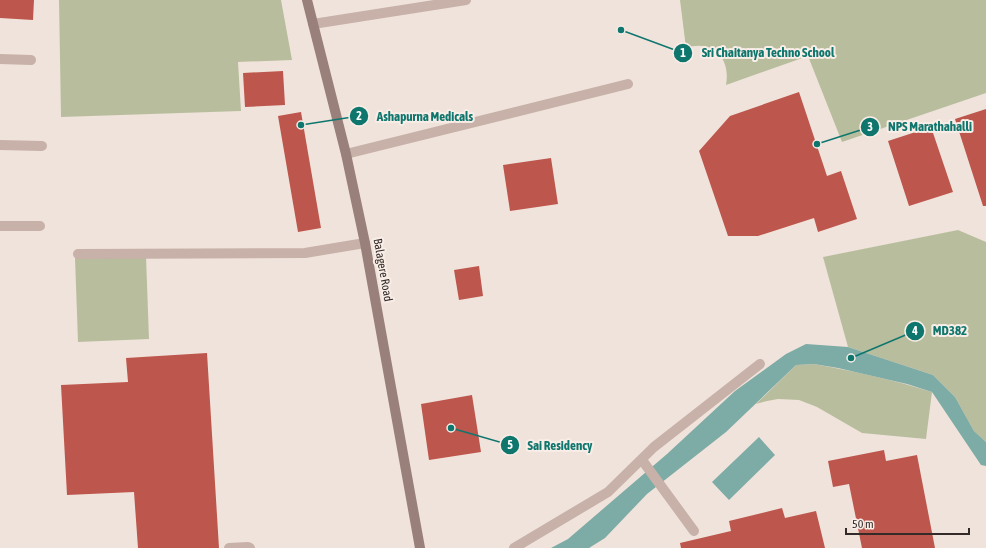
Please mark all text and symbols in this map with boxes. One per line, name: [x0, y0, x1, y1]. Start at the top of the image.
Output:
callout: Sri Chaitanya Techno School: [673, 40, 842, 65]
text: Sri Chaitanya Techno School: [702, 45, 835, 60]
text: 1: [680, 46, 686, 60]
callout: Ashapurna Medicals: [349, 104, 481, 129]
text: 2: [356, 109, 362, 123]
text: Ashapurna Medicals: [376, 109, 474, 124]
callout: NPS Marathahalli: [860, 114, 980, 139]
text: NPS Marathahalli: [888, 119, 972, 134]
text: 3: [867, 120, 873, 134]
street label: Balagere Road: [371, 237, 395, 303]
callout: MD382: [905, 318, 975, 343]
text: MD382: [933, 323, 967, 338]
text: 4: [911, 324, 918, 338]
callout: Sai Residency: [500, 433, 601, 458]
text: 5: [507, 438, 513, 452]
text: Sai Residency: [528, 438, 593, 453]
scale bar: [846, 510, 969, 536]
text: 50 m: [852, 517, 874, 531]

